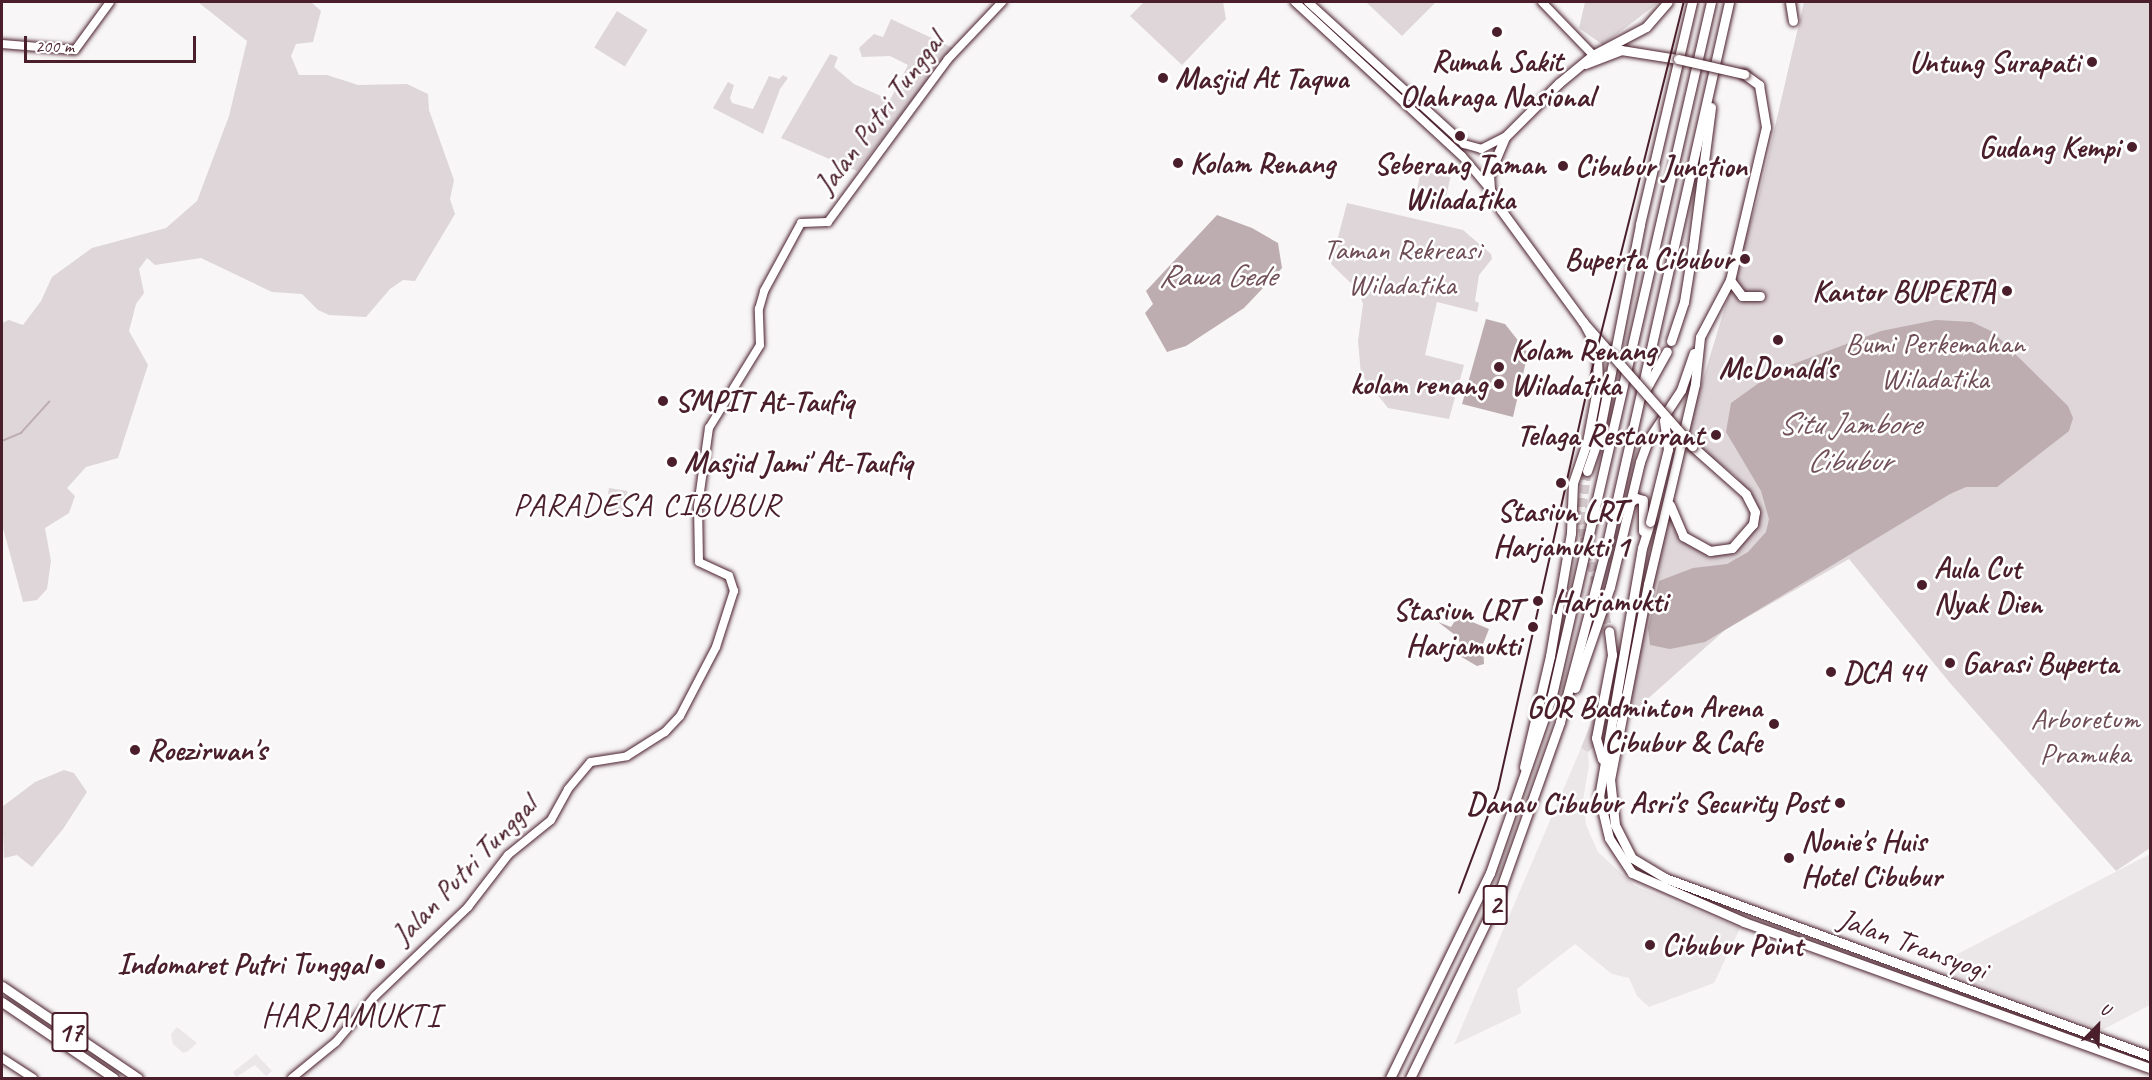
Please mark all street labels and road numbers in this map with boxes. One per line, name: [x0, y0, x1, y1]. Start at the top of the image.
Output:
street label: Jalan Putri Tunggal: [807, 26, 951, 200]
street label: Jalan Putri Tunggal: [385, 789, 543, 951]
road number: 2: [1482, 880, 1508, 930]
street label: Jalan Transyogi: [1834, 900, 1992, 988]
road number: 17: [50, 1007, 90, 1057]

